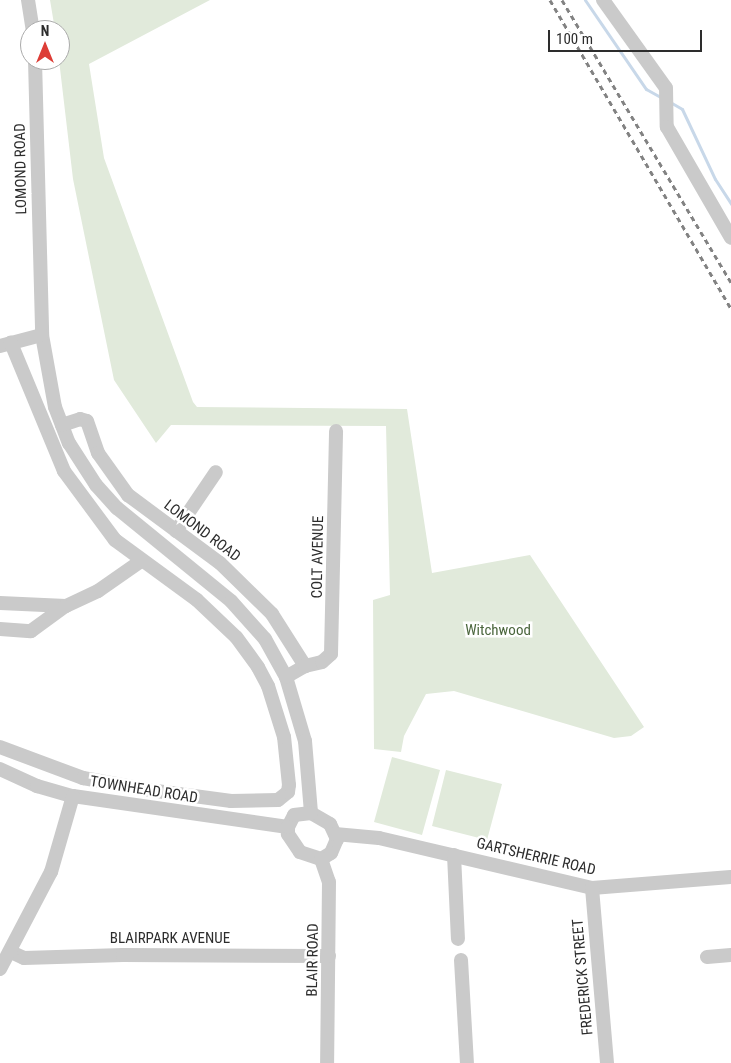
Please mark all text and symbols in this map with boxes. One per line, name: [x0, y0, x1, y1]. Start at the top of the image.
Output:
north arrow: [20, 20, 70, 70]
scale bar: [551, 20, 705, 52]
text: N: [41, 23, 49, 39]
text: 100 m: [556, 30, 593, 48]
street label: LOMOND ROAD: [11, 123, 31, 215]
street label: LOMOND ROAD: [160, 496, 244, 566]
street label: COLT AVENUE: [308, 515, 328, 599]
park label: Witchwood: [465, 622, 531, 640]
street label: TOWNHEAD ROAD: [89, 773, 199, 807]
street label: GARTSHERRIE ROAD: [475, 835, 597, 879]
street label: FREDERICK STREET: [569, 918, 597, 1036]
street label: BLAIR ROAD: [303, 923, 323, 997]
street label: BLAIRPARK AVENUE: [110, 930, 230, 948]

